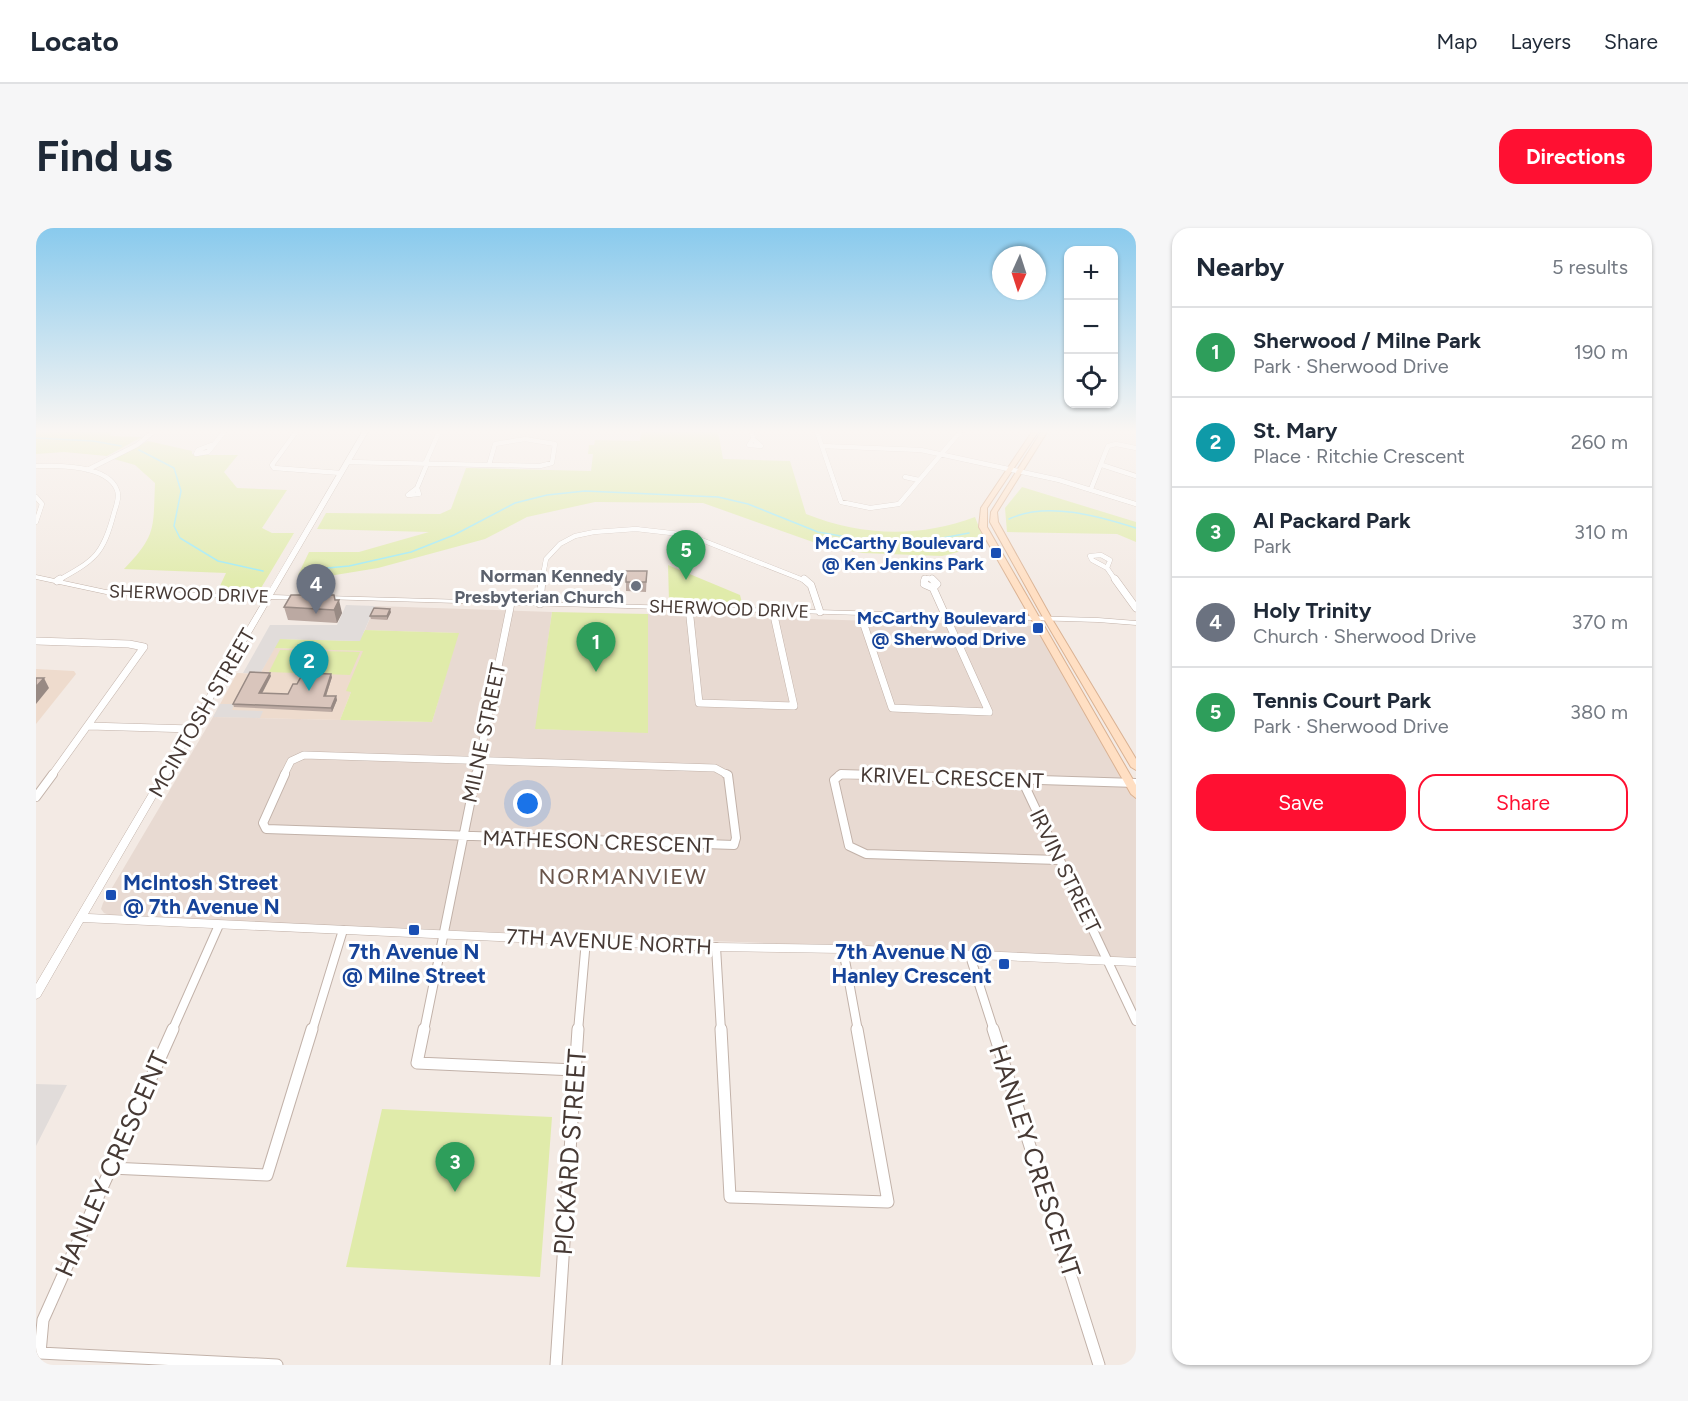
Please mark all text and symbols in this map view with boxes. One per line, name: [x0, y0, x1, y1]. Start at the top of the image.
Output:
text: Locato: [30, 24, 119, 58]
text: Map: [1437, 29, 1477, 54]
text: Layers: [1510, 29, 1571, 54]
text: Share: [1604, 29, 1658, 54]
button: Directions: [1499, 129, 1652, 184]
text: Find us: [36, 131, 173, 182]
north arrow: [992, 246, 1046, 300]
map controls: [1064, 246, 1118, 408]
button: +: [1064, 246, 1118, 300]
text: Nearby: [1196, 251, 1284, 283]
text: 5 results: [1552, 255, 1628, 279]
button: −: [1064, 300, 1118, 354]
text: Sherwood / Milne Park: [1253, 327, 1481, 354]
text: 1: [1211, 340, 1220, 364]
text: 190 m: [1574, 340, 1628, 364]
button: locate: [1064, 354, 1118, 408]
text: Park · Sherwood Drive: [1253, 354, 1449, 378]
text: St. Mary: [1253, 417, 1337, 444]
text: 2: [1210, 430, 1221, 454]
text: 260 m: [1571, 430, 1628, 454]
text: Place · Ritchie Crescent: [1253, 444, 1465, 468]
text: Al Packard Park: [1253, 507, 1411, 534]
text: 3: [1210, 520, 1221, 544]
text: 310 m: [1574, 520, 1628, 544]
pin: 5: [666, 530, 706, 580]
place label: McCarthy Boulevard @ Ken Jenkins Park: [815, 532, 984, 575]
text: Park: [1253, 534, 1291, 558]
marker: McCarthy Boulevard @ Ken Jenkins Park: [989, 546, 1003, 560]
pin: 4: [296, 564, 336, 614]
place label: Norman Kennedy Presbyterian Church: [454, 565, 625, 608]
marker: Norman Kennedy Presbyterian Church: [629, 579, 643, 593]
street label: SHERWOOD DRIVE: [109, 580, 269, 608]
street label: SHERWOOD DRIVE: [649, 595, 809, 623]
text: Holy Trinity: [1253, 597, 1372, 624]
place label: McCarthy Boulevard @ Sherwood Drive: [857, 607, 1026, 650]
text: 4: [1209, 610, 1222, 634]
text: 370 m: [1572, 610, 1628, 634]
marker: McCarthy Boulevard @ Sherwood Drive: [1031, 621, 1045, 635]
pin: 1: [576, 622, 616, 672]
street label: MCINTOSH STREET: [143, 624, 260, 802]
text: Church · Sherwood Drive: [1253, 624, 1476, 648]
pin: 2: [290, 642, 328, 691]
street label: MILNE STREET: [456, 660, 511, 805]
text: Tennis Court Park: [1253, 687, 1431, 714]
text: 5: [1210, 700, 1221, 724]
text: 380 m: [1570, 700, 1628, 724]
text: Park · Sherwood Drive: [1253, 714, 1449, 738]
street label: KRIVEL CRESCENT: [860, 762, 1045, 793]
button: Save: [1196, 774, 1406, 831]
button: Share: [1418, 774, 1628, 831]
your location: [513, 789, 542, 818]
street label: IRVIN STREET: [1025, 805, 1106, 937]
street label: MATHESON CRESCENT: [482, 825, 714, 858]
district label: NORMANVIEW: [539, 863, 707, 890]
place label: McIntosh Street @ 7th Avenue N: [123, 870, 280, 919]
marker: McIntosh Street @ 7th Avenue N: [104, 888, 118, 902]
marker: 7th Avenue N @ Milne Street: [407, 923, 421, 937]
street label: 7TH AVENUE NORTH: [506, 924, 712, 959]
place label: 7th Avenue N @ Milne Street: [342, 939, 486, 988]
place label: 7th Avenue N @ Hanley Crescent: [832, 939, 992, 988]
marker: 7th Avenue N @ Hanley Crescent: [997, 957, 1011, 971]
street label: HANLEY CRESCENT: [982, 1040, 1088, 1282]
street label: HANLEY CRESCENT: [48, 1046, 176, 1282]
street label: PICKARD STREET: [547, 1047, 593, 1256]
pin: 3: [436, 1142, 474, 1192]

